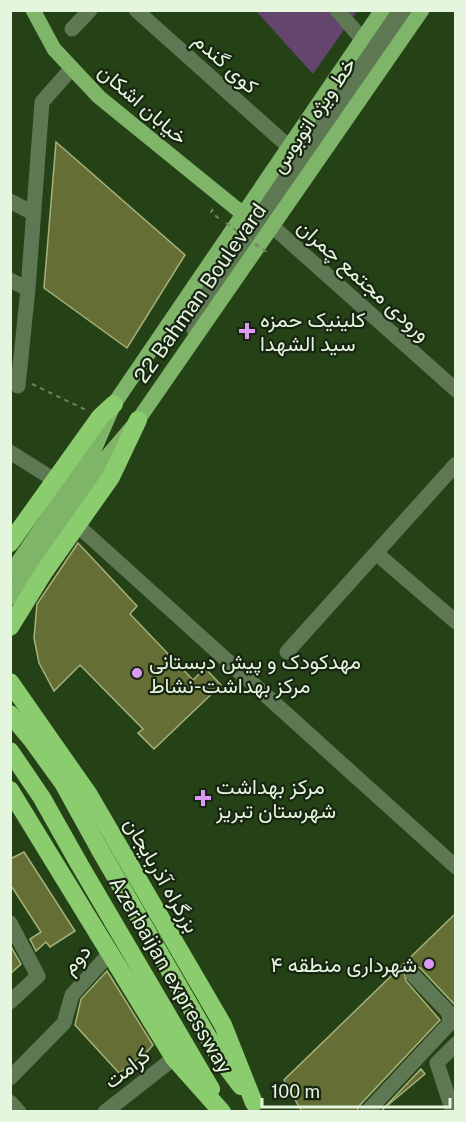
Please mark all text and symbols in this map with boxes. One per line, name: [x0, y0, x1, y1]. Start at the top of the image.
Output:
street label: کوی گندم: [187, 27, 264, 100]
street label: خط ویژه اتوبوس: [265, 52, 362, 178]
street label: خیابان اشکان: [93, 58, 193, 150]
street label: 22 Bahman Boulevard: [129, 198, 271, 388]
street label: ورودی مجتمع چمران: [291, 214, 436, 348]
place label: کلینیک حمزه سید الشهدا: [260, 307, 366, 357]
marker: کلینیک حمزه سید الشهدا: [238, 322, 256, 340]
place label: مهدکودک و پیش دبستانی مرکز بهداشت-نشاط: [149, 649, 361, 699]
marker: مهدکودک و پیش دبستانی مرکز بهداشت-نشاط: [130, 666, 144, 680]
place label: مرکز بهداشت شهرستان تبریز: [215, 774, 336, 824]
marker: مرکز بهداشت شهرستان تبریز: [194, 789, 212, 807]
street label: بزرگراه آذربایجان: [118, 813, 205, 938]
street label: Azerbaijan expressway: [104, 872, 238, 1078]
street label: دوم: [56, 939, 97, 981]
place label: شهرداری منطقه ۴: [271, 952, 417, 978]
marker: شهرداری منطقه ۴: [422, 957, 436, 971]
street label: کرامت: [99, 1042, 156, 1095]
scale bar: [262, 1071, 450, 1109]
text: 100 m: [271, 1081, 320, 1102]

